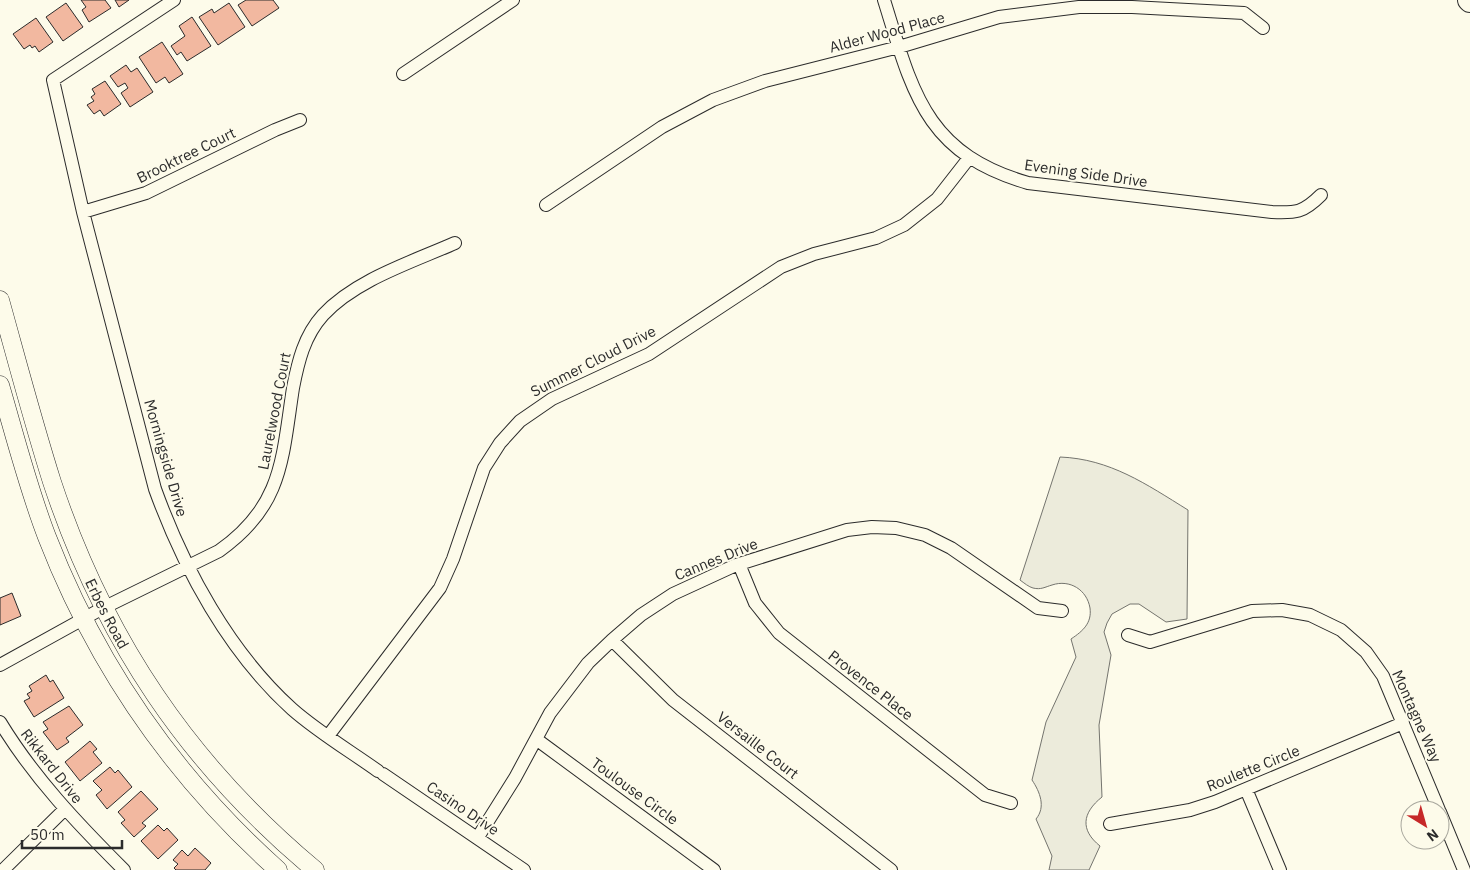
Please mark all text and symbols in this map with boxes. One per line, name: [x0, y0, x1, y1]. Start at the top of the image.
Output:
street label: Alder Wood Place: [827, 7, 947, 57]
street label: Brooktree Court: [133, 123, 239, 187]
street label: Evening Side Drive: [1023, 155, 1149, 191]
street label: Summer Cloud Drive: [527, 321, 659, 401]
street label: Laurelwood Court: [253, 351, 295, 471]
street label: Morningside Drive: [140, 397, 192, 519]
street label: Cannes Drive: [672, 534, 760, 584]
street label: Erbes Road: [82, 575, 134, 652]
street label: Provence Place: [825, 646, 917, 724]
street label: Montagne Way: [1388, 667, 1446, 766]
street label: Versaille Court: [713, 707, 803, 783]
street label: Rikkard Drive: [17, 725, 87, 807]
street label: Roulette Circle: [1204, 741, 1302, 795]
street label: Toulouse Circle: [588, 753, 682, 829]
street label: Casino Drive: [423, 777, 503, 839]
north arrow: [1400, 800, 1450, 850]
scale bar: [22, 818, 122, 850]
text: 50 m: [30, 825, 65, 844]
text: N: [1423, 825, 1442, 846]

